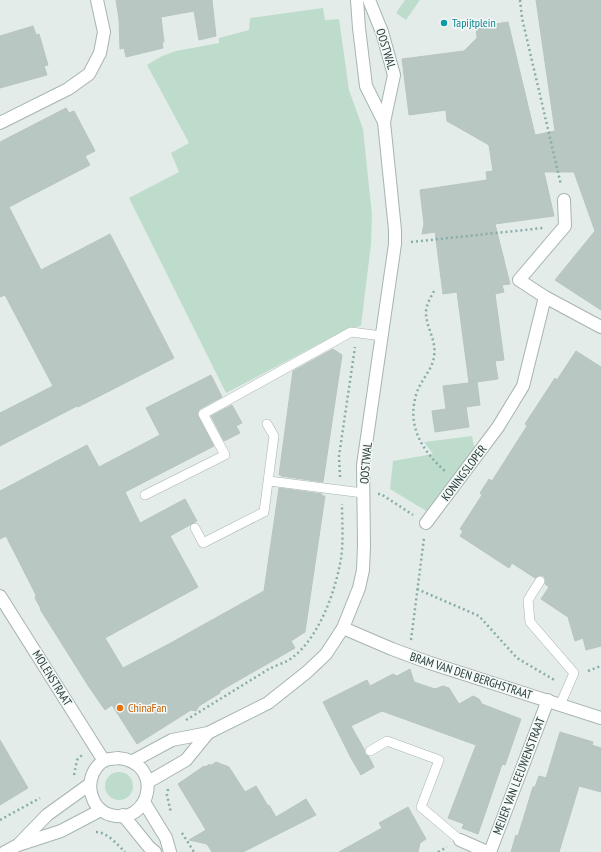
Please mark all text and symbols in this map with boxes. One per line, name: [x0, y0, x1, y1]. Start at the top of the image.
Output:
place label: Tapijtplein: [452, 15, 496, 30]
marker: Tapijtplein: [439, 18, 449, 28]
street label: OOSTWAL: [373, 27, 400, 71]
street label: OOSTWAL: [356, 441, 375, 485]
street label: KONINGSLOPER: [438, 442, 490, 504]
street label: MOLENSTRAAT: [29, 647, 76, 709]
street label: BRAM VAN DEN BERGHSTRAAT: [408, 649, 535, 703]
place label: ChinaFan: [128, 700, 166, 715]
marker: ChinaFan: [115, 703, 125, 713]
street label: MEIJER VAN LEEUWENSTRAAT: [489, 714, 548, 837]

